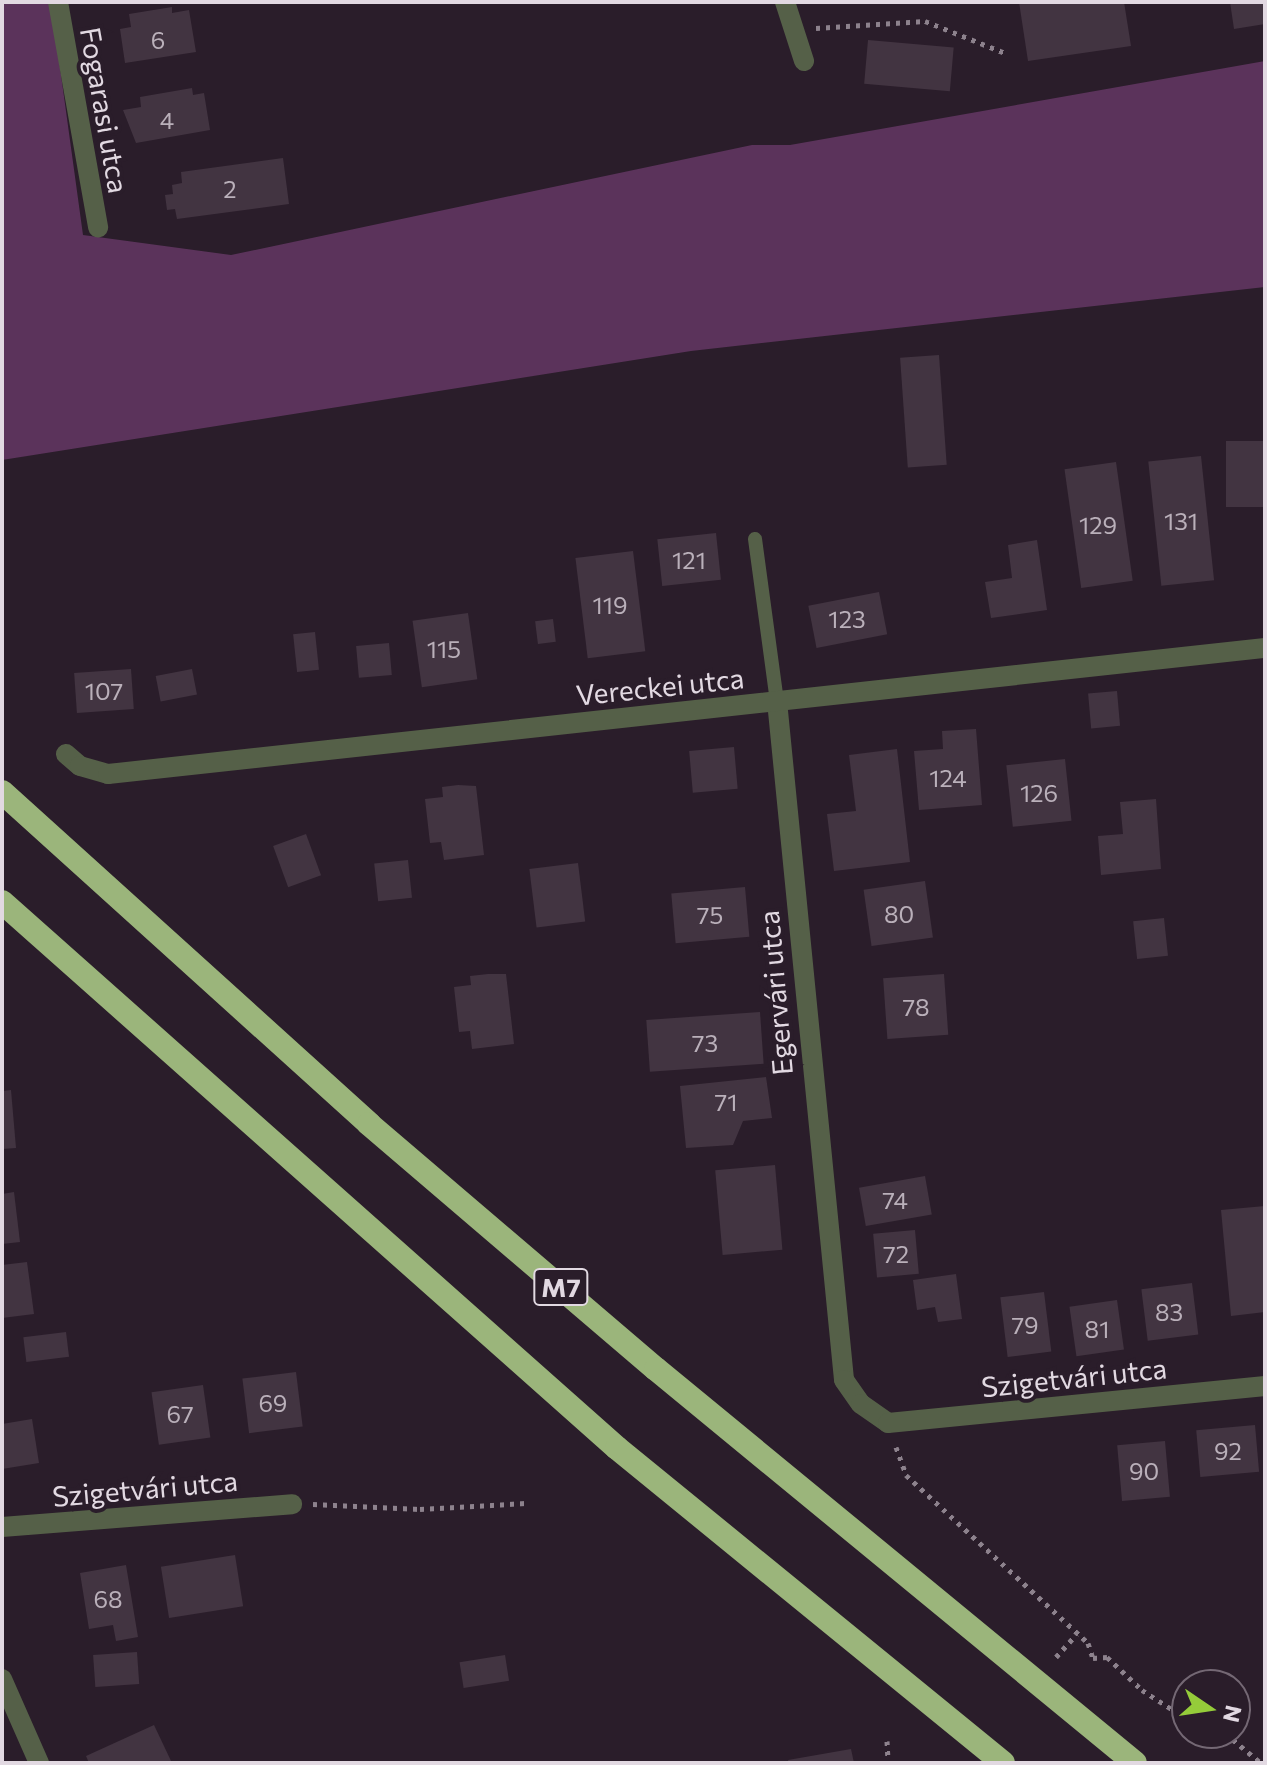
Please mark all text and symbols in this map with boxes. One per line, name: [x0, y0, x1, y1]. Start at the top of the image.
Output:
street label: Fogarasi utca: [74, 24, 136, 196]
house number: 6: [151, 26, 165, 54]
house number: 4: [160, 106, 174, 134]
house number: 2: [223, 175, 237, 203]
house number: 131: [1164, 507, 1198, 535]
house number: 129: [1079, 511, 1117, 539]
house number: 121: [672, 546, 706, 574]
house number: 119: [592, 591, 628, 619]
house number: 123: [828, 605, 866, 633]
house number: 115: [427, 635, 461, 663]
street label: Vereckei utca: [574, 660, 746, 712]
house number: 107: [85, 677, 123, 705]
house number: 124: [929, 764, 967, 792]
house number: 126: [1020, 779, 1058, 807]
house number: 80: [884, 900, 914, 928]
house number: 75: [697, 901, 723, 929]
street label: Egervári utca: [751, 909, 799, 1077]
house number: 78: [902, 993, 930, 1021]
house number: 73: [692, 1029, 718, 1057]
house number: 71: [715, 1088, 737, 1116]
house number: 74: [882, 1186, 908, 1214]
house number: 72: [883, 1240, 909, 1268]
road number: M7: [533, 1265, 589, 1309]
house number: 83: [1155, 1298, 1183, 1326]
house number: 79: [1011, 1311, 1039, 1339]
house number: 81: [1085, 1315, 1109, 1343]
street label: Szigetvári utca: [980, 1351, 1168, 1403]
house number: 69: [259, 1389, 287, 1417]
house number: 67: [166, 1400, 194, 1428]
house number: 92: [1214, 1437, 1242, 1465]
house number: 90: [1129, 1457, 1159, 1485]
street label: Szigetvári utca: [51, 1463, 239, 1513]
house number: 68: [93, 1585, 123, 1613]
north arrow: [1171, 1669, 1251, 1749]
text: N: [1218, 1703, 1248, 1725]

